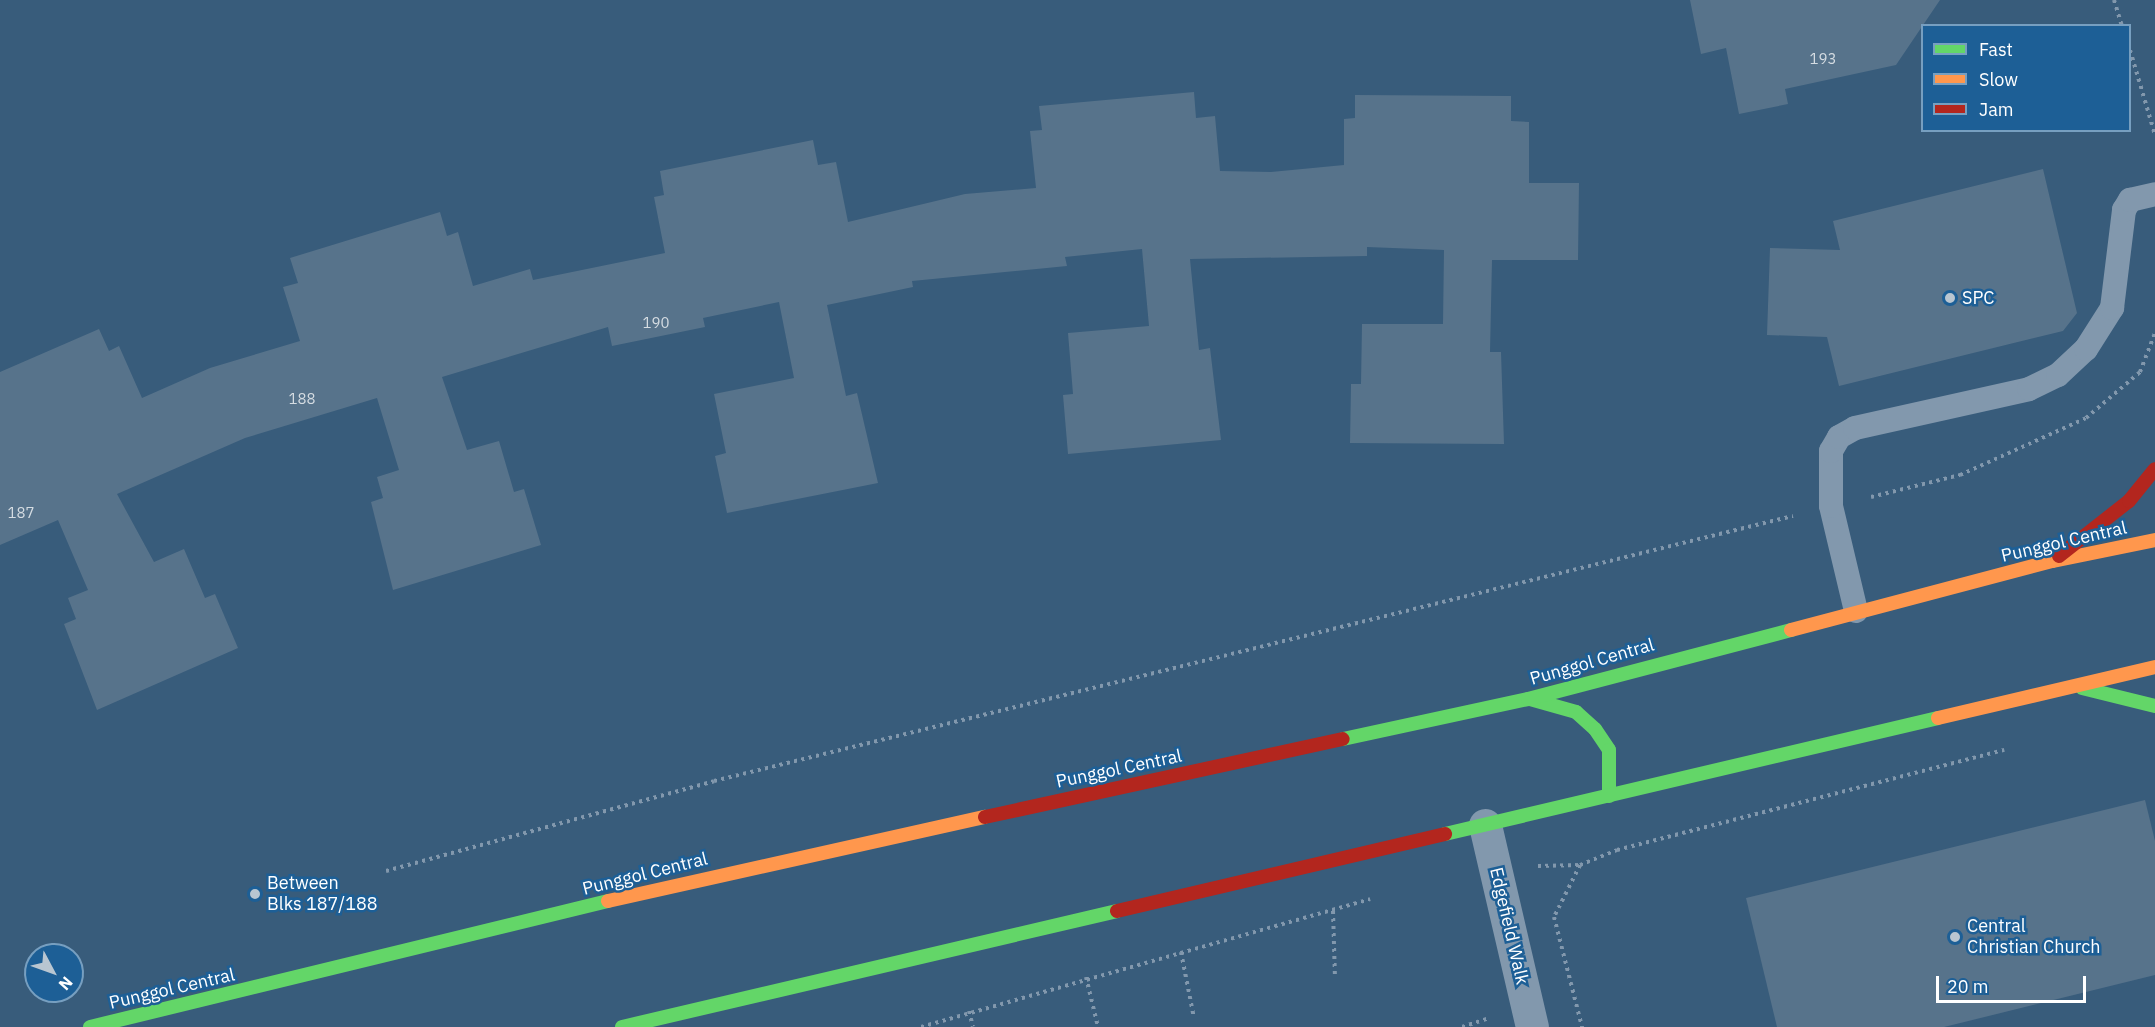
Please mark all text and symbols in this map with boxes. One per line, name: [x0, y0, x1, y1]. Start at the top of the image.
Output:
legend: [1921, 24, 2131, 132]
text: Fast: [1979, 38, 2013, 61]
house number: 193: [1810, 50, 1836, 68]
text: Slow: [1979, 68, 2018, 91]
text: Jam: [1979, 98, 2014, 121]
place label: SPC: [1962, 287, 1995, 309]
marker: SPC: [1943, 291, 1957, 305]
house number: 190: [643, 314, 669, 332]
house number: 188: [289, 390, 315, 408]
house number: 187: [8, 504, 34, 522]
street label: Punggol Central: [1999, 517, 2129, 567]
street label: Punggol Central: [1527, 634, 1657, 690]
street label: Punggol Central: [1054, 745, 1184, 793]
street label: Punggol Central: [580, 848, 710, 900]
street label: Edgefield Walk: [1485, 865, 1533, 987]
place label: Between Blks 187/188: [267, 873, 378, 916]
marker: Between Blks 187/188: [248, 887, 262, 901]
place label: Central Christian Church: [1967, 916, 2100, 958]
marker: Central Christian Church: [1948, 930, 1962, 944]
north arrow: [24, 943, 84, 1003]
street label: Punggol Central: [107, 964, 237, 1014]
scale bar: [1939, 964, 2089, 1002]
text: N: [55, 973, 77, 994]
text: 20 m: [1947, 975, 1989, 998]

